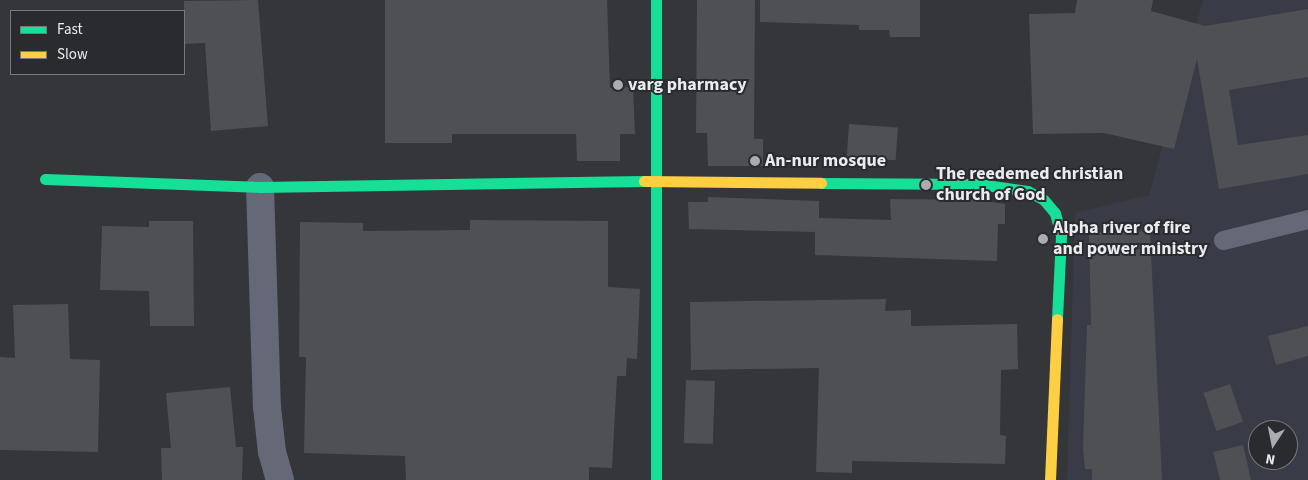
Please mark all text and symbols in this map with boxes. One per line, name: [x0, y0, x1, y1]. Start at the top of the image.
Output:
legend: [10, 10, 185, 75]
text: Fast: [57, 19, 83, 40]
text: Slow: [57, 44, 88, 65]
place label: varg pharmacy: [628, 74, 747, 96]
marker: varg pharmacy: [612, 79, 624, 91]
place label: An-nur mosque: [765, 150, 886, 172]
marker: An-nur mosque: [749, 155, 761, 167]
place label: The reedemed christian church of God: [936, 164, 1123, 206]
marker: The reedemed christian church of God: [920, 179, 932, 191]
place label: Alpha river of fire and power ministry: [1053, 218, 1208, 260]
marker: Alpha river of fire and power ministry: [1037, 233, 1049, 245]
north arrow: [1248, 420, 1298, 470]
text: N: [1264, 448, 1277, 469]

